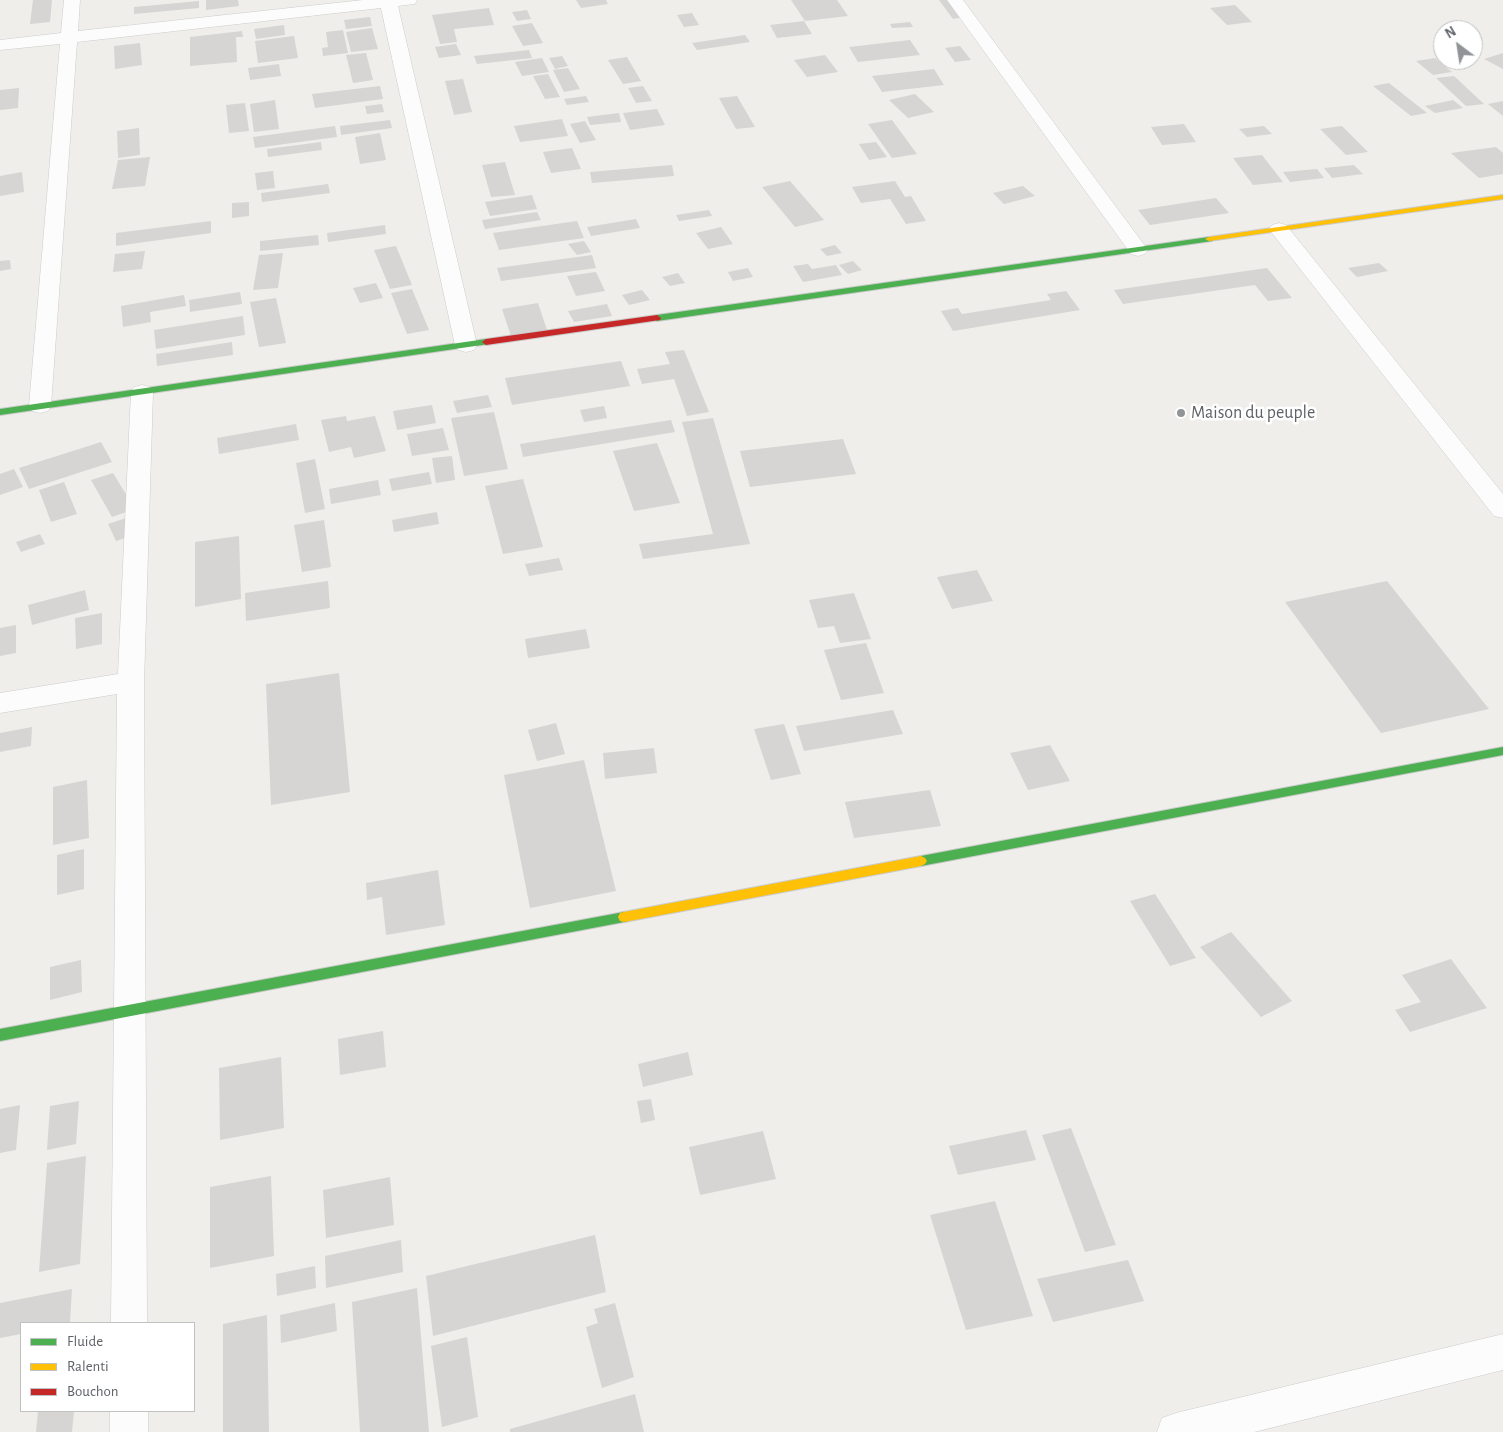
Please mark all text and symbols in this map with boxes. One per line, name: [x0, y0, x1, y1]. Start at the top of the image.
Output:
north arrow: [1433, 20, 1483, 70]
text: N: [1443, 24, 1459, 42]
place label: Maison du peuple: [1191, 402, 1315, 424]
marker: Maison du peuple: [1175, 407, 1187, 419]
legend: [20, 1322, 195, 1412]
text: Fluide: [67, 1334, 103, 1349]
text: Ralenti: [67, 1359, 109, 1374]
text: Bouchon: [67, 1384, 118, 1399]

